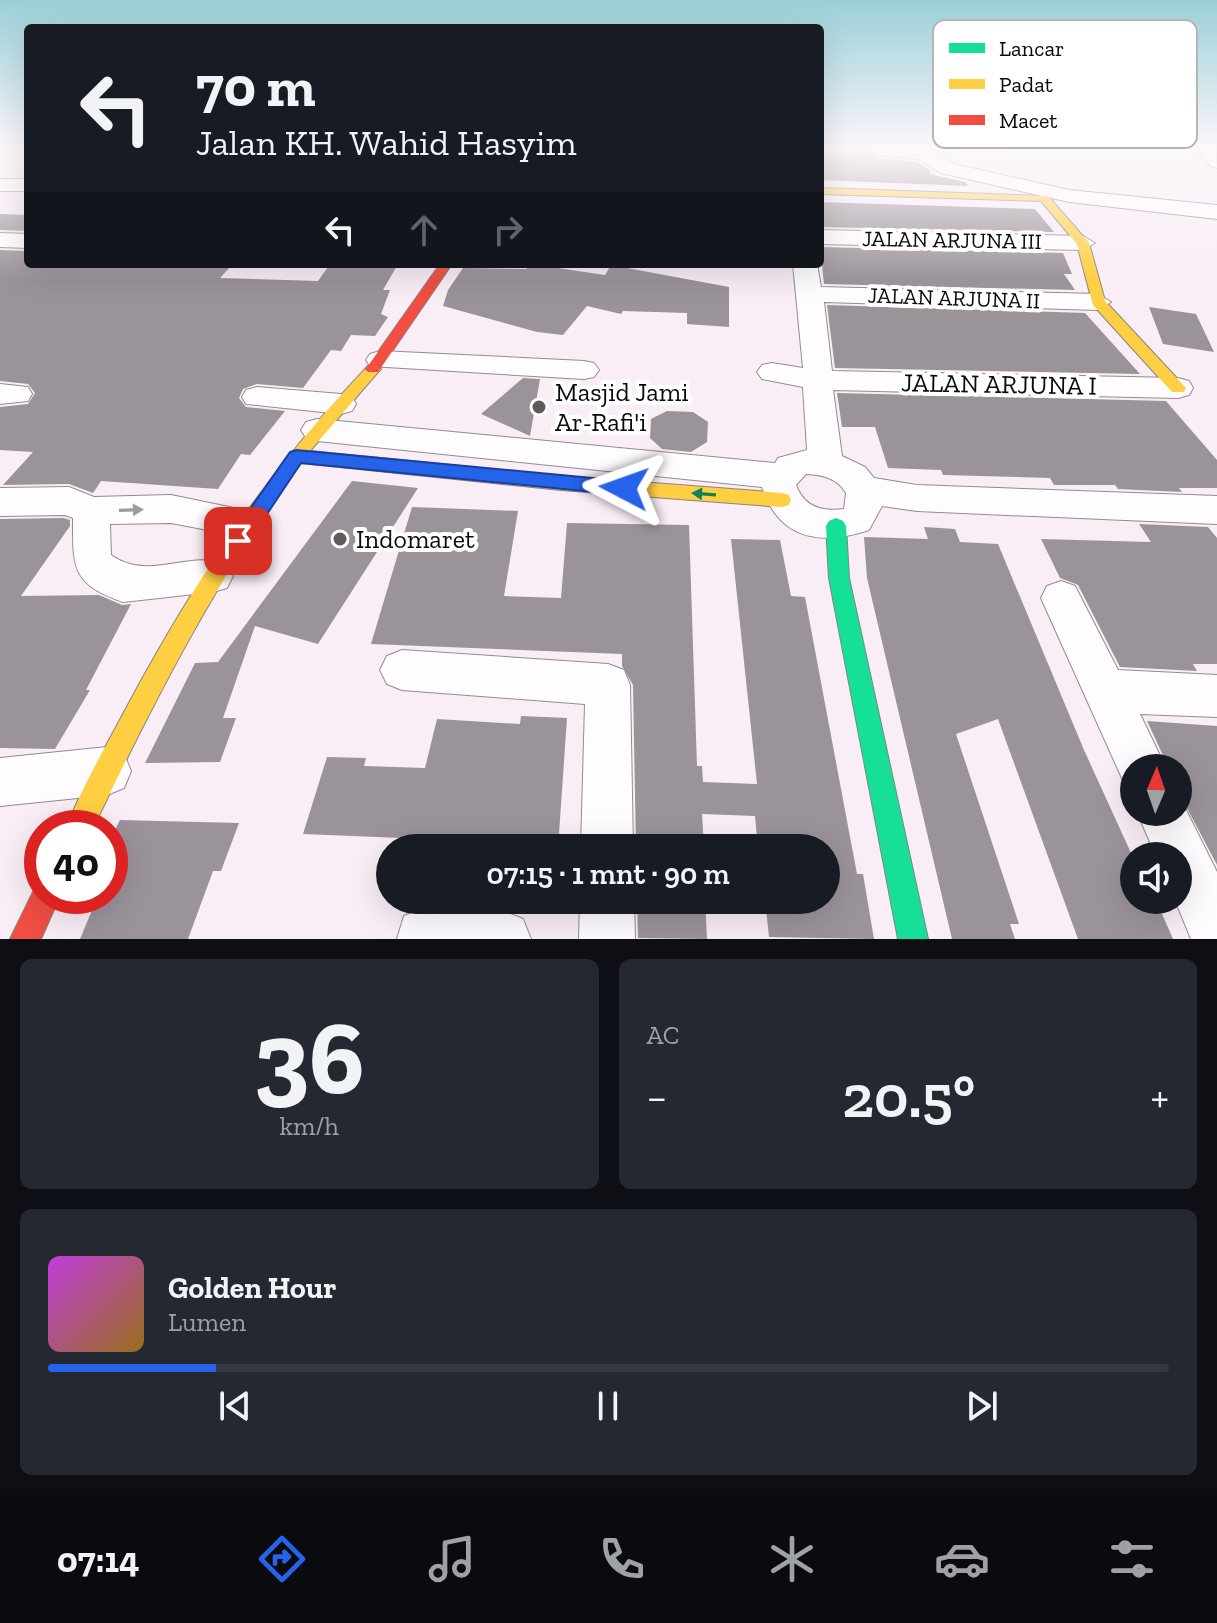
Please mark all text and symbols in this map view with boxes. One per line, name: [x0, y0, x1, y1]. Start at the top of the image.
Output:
legend: [933, 20, 1197, 148]
text: Lancar: [999, 35, 1064, 62]
text: 70 m: [196, 53, 316, 120]
icon: left: [64, 56, 168, 160]
text: Padat: [999, 71, 1054, 98]
text: Macet: [999, 107, 1058, 134]
text: Jalan KH. Wahid Hasyim: [196, 121, 577, 164]
icon: left: [318, 208, 362, 252]
icon: ahead: [402, 208, 446, 252]
icon: right: [486, 208, 530, 252]
street label: JALAN ARJUNA III: [862, 225, 1042, 255]
street label: JALAN ARJUNA II: [867, 281, 1041, 315]
street label: JALAN ARJUNA I: [901, 366, 1097, 402]
place label: Masjid Jami Ar-Rafi'i: [555, 376, 689, 438]
marker: Masjid Jami Ar-Rafi'i: [530, 398, 548, 416]
position arrow: [582, 446, 666, 530]
one-way arrow: [691, 487, 716, 500]
one-way arrow: [119, 504, 144, 517]
pin: [204, 507, 272, 575]
icon: arrive: [216, 519, 260, 563]
place label: Indomaret: [356, 523, 475, 555]
marker: Indomaret: [331, 530, 349, 548]
north arrow: [1120, 754, 1192, 826]
map controls: [1120, 754, 1192, 914]
speed limit sign: 40: [24, 810, 128, 914]
button: sound: [1120, 842, 1192, 914]
text: 07:15 · 1 mnt · 90 m: [486, 856, 730, 892]
text: 36: [254, 995, 365, 1120]
text: AC: [647, 1019, 680, 1051]
text: 20.5°: [842, 1060, 975, 1132]
text: −: [647, 1070, 667, 1123]
text: +: [1150, 1070, 1169, 1123]
text: km/h: [280, 1110, 339, 1142]
text: Golden Hour: [168, 1270, 336, 1306]
text: Lumen: [168, 1306, 246, 1338]
icon: previous: [213, 1384, 257, 1428]
icon: pause: [586, 1384, 630, 1428]
icon: next: [960, 1384, 1004, 1428]
icon: directions: [254, 1531, 310, 1587]
icon: music: [424, 1531, 480, 1587]
icon: phone: [594, 1531, 650, 1587]
icon: climate: [764, 1531, 820, 1587]
icon: car: [934, 1531, 990, 1587]
icon: filters: [1104, 1531, 1160, 1587]
text: 07:14: [57, 1538, 140, 1581]

